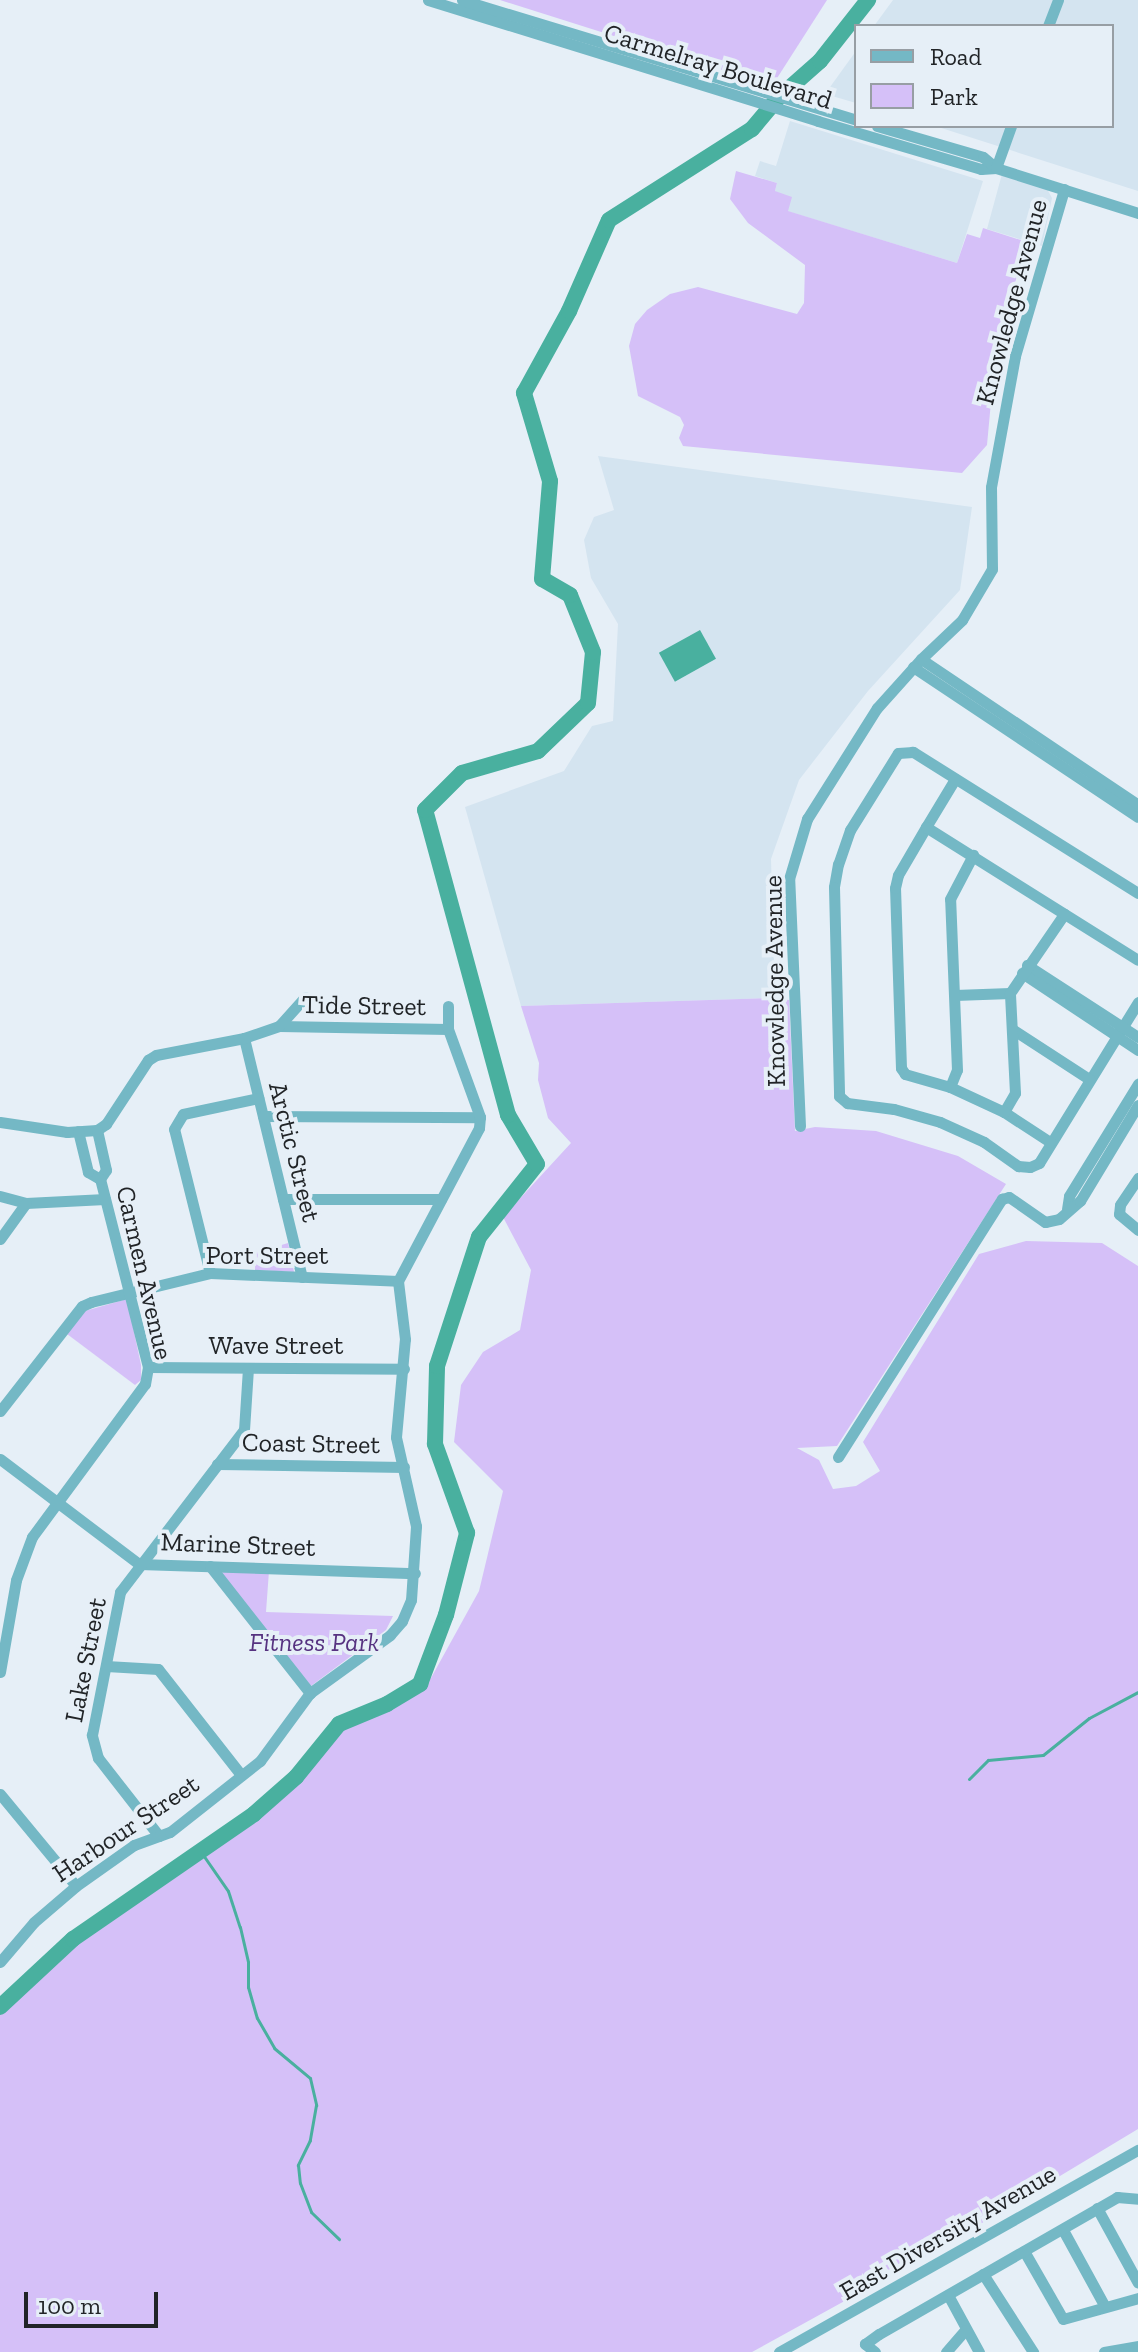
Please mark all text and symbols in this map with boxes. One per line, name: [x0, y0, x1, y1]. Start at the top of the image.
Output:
street label: Carmelray Boulevard: [600, 17, 836, 117]
legend: [854, 24, 1114, 128]
text: Road: [930, 42, 982, 71]
text: Park: [930, 82, 978, 111]
street label: Knowledge Avenue: [969, 195, 1055, 409]
street label: Knowledge Avenue: [758, 875, 792, 1087]
street label: Tide Street: [302, 989, 426, 1023]
street label: Arctic Street: [262, 1079, 326, 1225]
street label: Carmen Avenue: [109, 1183, 179, 1363]
street label: Port Street: [206, 1240, 328, 1272]
street label: Wave Street: [209, 1330, 343, 1362]
street label: Coast Street: [242, 1427, 380, 1461]
street label: Marine Street: [160, 1527, 316, 1563]
street label: Lake Street: [59, 1595, 113, 1725]
park label: Fitness Park: [249, 1627, 379, 1659]
street label: Harbour Street: [47, 1769, 205, 1889]
street label: East Diversity Avenue: [834, 2158, 1062, 2308]
scale bar: [28, 2276, 162, 2326]
text: 100 m: [38, 2291, 101, 2320]

